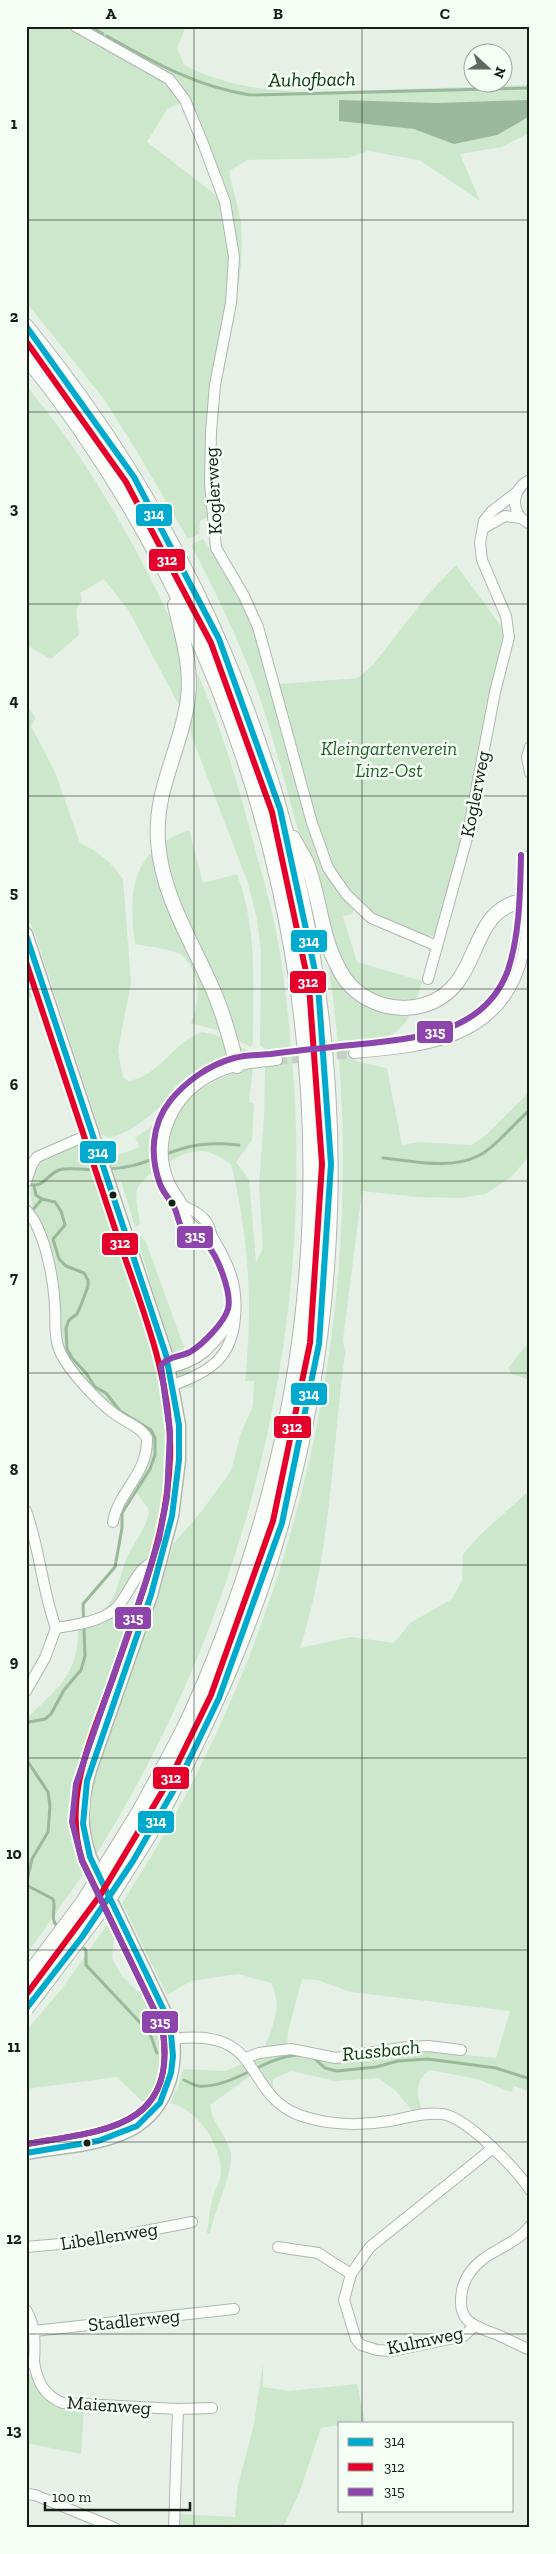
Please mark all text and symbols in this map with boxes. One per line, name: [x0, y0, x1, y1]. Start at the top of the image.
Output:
text: A: [106, 4, 117, 23]
text: B: [273, 4, 283, 23]
text: C: [440, 4, 450, 23]
north arrow: [464, 42, 514, 92]
text: N: [490, 64, 510, 81]
water label: Auhofbach: [267, 66, 356, 92]
text: 1: [11, 114, 18, 133]
text: 2: [10, 307, 19, 326]
street label: Koglerweg: [199, 446, 227, 535]
text: 3: [10, 499, 19, 518]
line badge: 314: [135, 503, 173, 527]
text: 314: [143, 506, 165, 523]
line badge: 312: [148, 548, 186, 572]
text: 312: [157, 552, 178, 569]
text: 4: [9, 691, 19, 710]
park label: Kleingartenverein Linz-Ost: [321, 737, 457, 782]
street label: Koglerweg: [455, 748, 495, 839]
text: 5: [10, 883, 18, 902]
line badge: 314: [290, 929, 328, 953]
text: 314: [298, 933, 320, 950]
line badge: 312: [289, 970, 327, 994]
text: 312: [298, 974, 319, 991]
line badge: 315: [416, 1020, 454, 1044]
text: 315: [425, 1024, 445, 1041]
text: 6: [10, 1075, 19, 1094]
line badge: 314: [79, 1140, 117, 1164]
text: 314: [87, 1144, 109, 1161]
unlabelled marker: [108, 1190, 118, 1200]
unlabelled marker: [167, 1198, 177, 1208]
line badge: 315: [176, 1225, 214, 1249]
text: 315: [185, 1228, 205, 1245]
line badge: 312: [101, 1232, 139, 1256]
text: 312: [110, 1235, 131, 1252]
text: 7: [10, 1268, 18, 1287]
line badge: 314: [290, 1382, 328, 1406]
text: 314: [298, 1386, 320, 1403]
line badge: 312: [273, 1415, 312, 1439]
text: 312: [282, 1419, 303, 1436]
text: 8: [10, 1460, 19, 1479]
line badge: 315: [114, 1606, 152, 1630]
text: 315: [123, 1610, 143, 1627]
text: 9: [10, 1652, 19, 1671]
line badge: 312: [152, 1766, 190, 1790]
text: 312: [161, 1770, 182, 1787]
line badge: 314: [137, 1810, 175, 1834]
text: 314: [145, 1813, 167, 1830]
text: 10: [6, 1844, 22, 1863]
line badge: 315: [141, 2010, 179, 2034]
text: 315: [150, 2014, 170, 2031]
water label: Russbach: [341, 2034, 421, 2066]
text: 11: [8, 2037, 21, 2056]
unlabelled marker: [82, 2138, 92, 2148]
street label: Libellenweg: [59, 2217, 160, 2255]
text: 12: [6, 2229, 22, 2248]
street label: Stadlerweg: [87, 2304, 182, 2336]
street label: Kulmweg: [385, 2321, 466, 2359]
street label: Maienweg: [66, 2391, 152, 2419]
text: 13: [7, 2421, 22, 2440]
legend: [338, 2422, 514, 2512]
text: 314: [384, 2432, 405, 2450]
text: 312: [384, 2458, 405, 2476]
scale bar: [45, 2479, 190, 2511]
text: 315: [384, 2482, 405, 2500]
text: 100 m: [52, 2488, 91, 2506]

